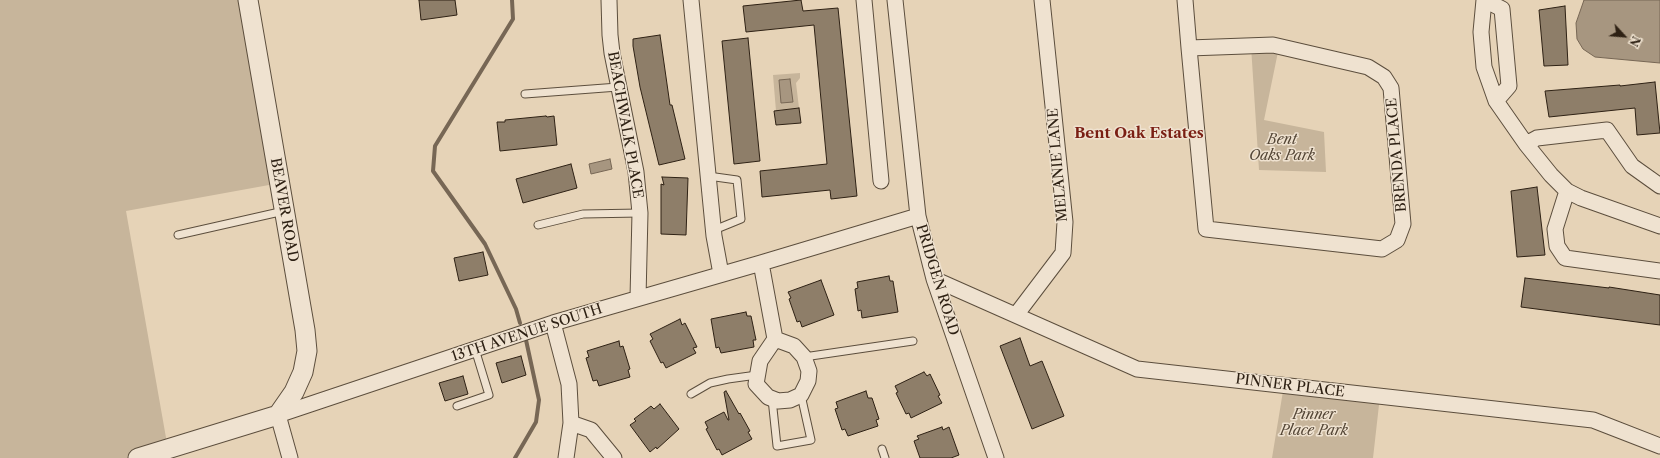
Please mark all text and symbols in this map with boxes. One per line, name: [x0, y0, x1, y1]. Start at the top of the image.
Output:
north arrow: [1604, 16, 1644, 56]
text: N: [1626, 34, 1643, 49]
street label: BEACHWALK PLACE: [604, 50, 646, 200]
street label: BRENDA PLACE: [1384, 97, 1410, 213]
street label: MELANIE LANE: [1045, 107, 1071, 223]
district label: Bent Oak Estates: [1074, 125, 1204, 143]
park label: Bent Oaks Park: [1249, 132, 1315, 164]
street label: BEAVER ROAD: [267, 157, 301, 263]
street label: PRIDGEN ROAD: [912, 222, 962, 338]
street label: 13TH AVENUE SOUTH: [449, 301, 605, 365]
street label: PINNER PLACE: [1234, 371, 1346, 401]
park label: Pinner Place Park: [1280, 407, 1348, 440]

